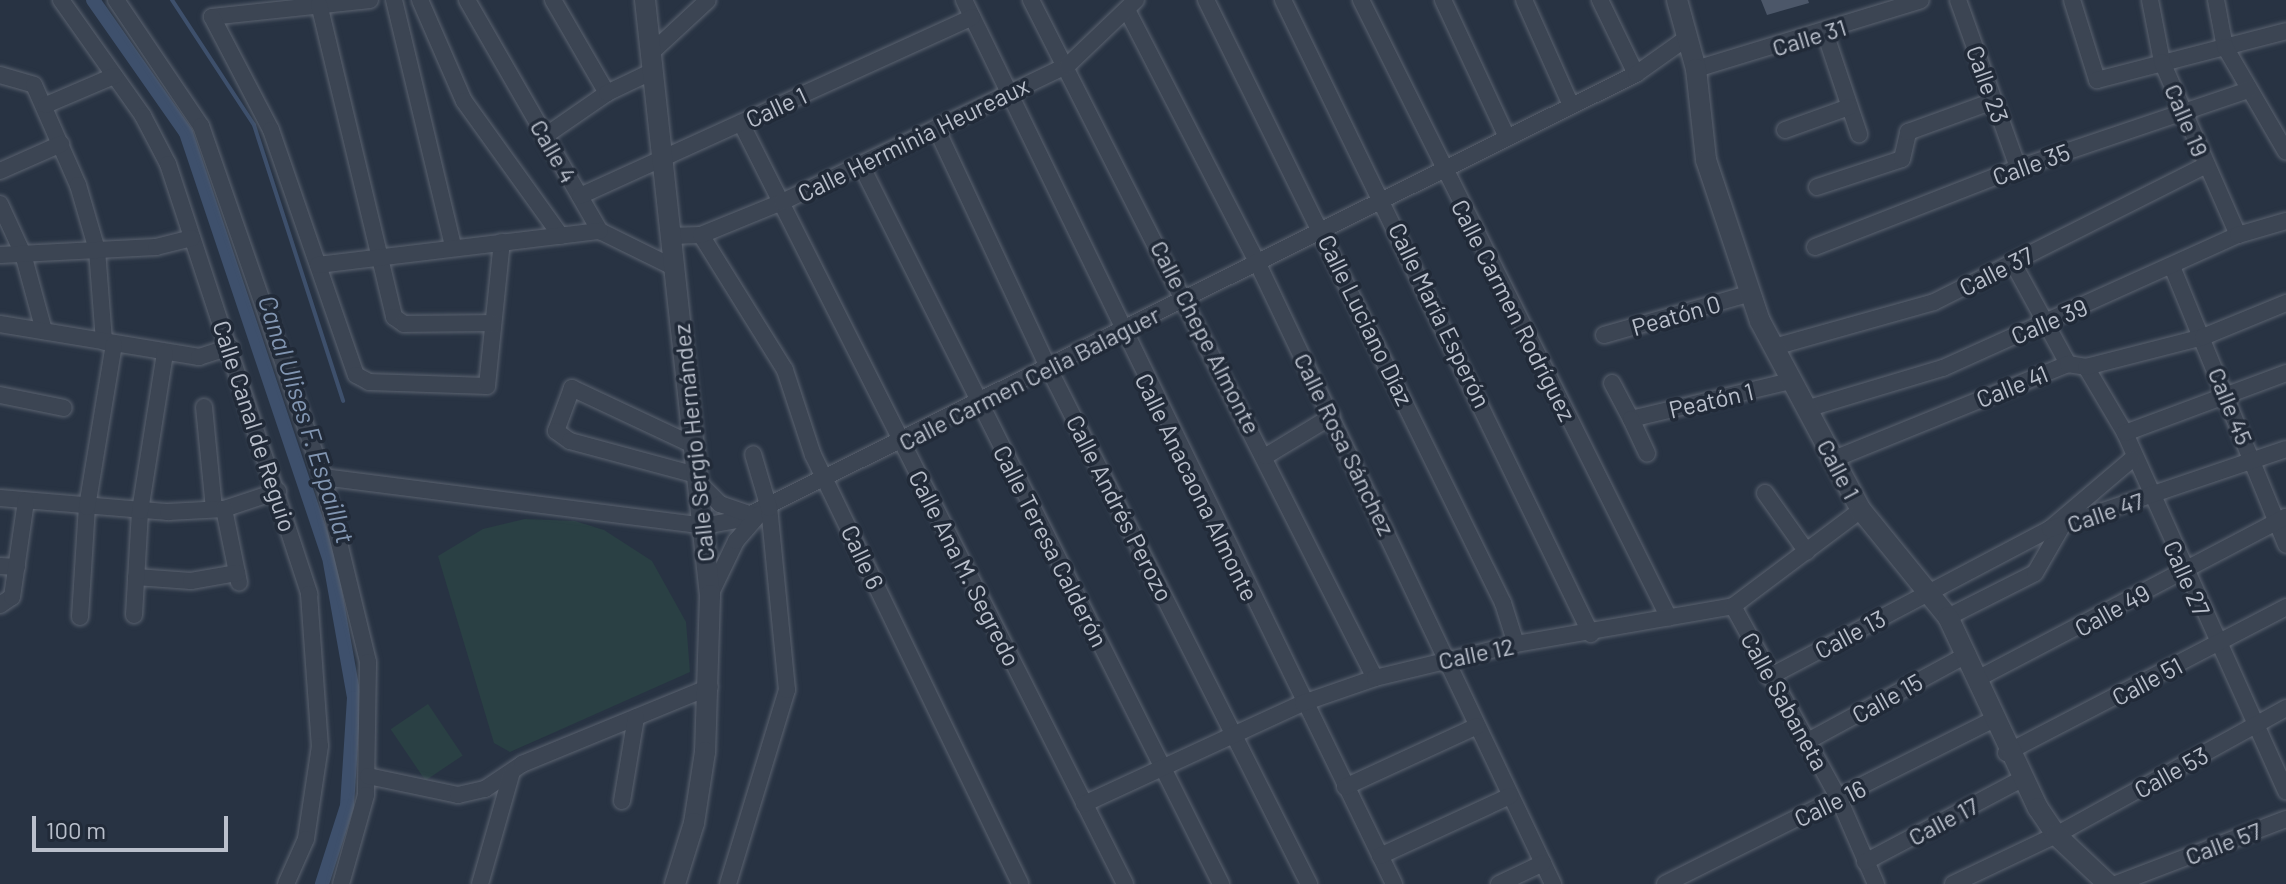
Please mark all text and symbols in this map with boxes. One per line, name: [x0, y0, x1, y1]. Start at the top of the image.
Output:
street label: Calle 31: [1769, 12, 1849, 62]
street label: Calle 23: [1961, 41, 2015, 127]
street label: Calle Herminia Heureaux: [793, 70, 1033, 208]
street label: Calle 19: [2159, 79, 2215, 161]
street label: Calle 1: [741, 80, 811, 134]
street label: Calle 4: [524, 114, 584, 188]
street label: Calle 35: [1988, 137, 2074, 191]
street label: Calle Carmen Rodríguez: [1446, 194, 1582, 426]
street label: Calle María Esperón: [1383, 218, 1497, 412]
street label: Calle Luciano Díaz: [1312, 230, 1420, 410]
street label: Calle Chepe Almonte: [1145, 236, 1267, 438]
street label: Calle 37: [1954, 240, 2038, 302]
street label: Peatón 0: [1628, 289, 1724, 341]
water label: Canal Ulises F. Espaillat: [252, 291, 362, 547]
street label: Calle 39: [2006, 292, 2092, 350]
street label: Calle Carmen Celia Balaguer: [894, 300, 1164, 456]
street label: Calle Canal de Reguio: [207, 317, 303, 535]
street label: Calle Sergio Hernández: [666, 323, 720, 563]
street label: Calle Rosa Sánchez: [1288, 348, 1402, 540]
street label: Calle 41: [1972, 359, 2052, 413]
street label: Calle 45: [2203, 363, 2259, 449]
street label: Calle Anacaona Almonte: [1129, 368, 1265, 606]
street label: Peatón 1: [1666, 376, 1756, 424]
street label: Calle Andrés Perozo: [1061, 410, 1179, 606]
street label: Calle 1: [1811, 434, 1867, 504]
street label: Calle Teresa Calderón: [988, 440, 1114, 652]
street label: Calle Ana M. Segredo: [903, 465, 1027, 671]
street label: Calle 47: [2063, 485, 2147, 539]
street label: Calle 6: [836, 520, 890, 594]
street label: Calle 27: [2158, 536, 2216, 620]
street label: Calle 49: [2070, 578, 2154, 642]
street label: Calle 13: [1810, 603, 1890, 665]
street label: Calle Sabaneta: [1735, 627, 1835, 775]
street label: Calle 12: [1436, 631, 1516, 675]
street label: Calle 51: [2107, 651, 2187, 711]
street label: Calle 15: [1847, 667, 1927, 729]
street label: Calle 53: [2129, 740, 2213, 804]
street label: Calle 16: [1790, 773, 1870, 833]
street label: Calle 17: [1903, 791, 1983, 851]
scale bar: [36, 800, 232, 850]
text: 100 m: [46, 815, 106, 844]
street label: Calle 57: [2181, 815, 2265, 871]

